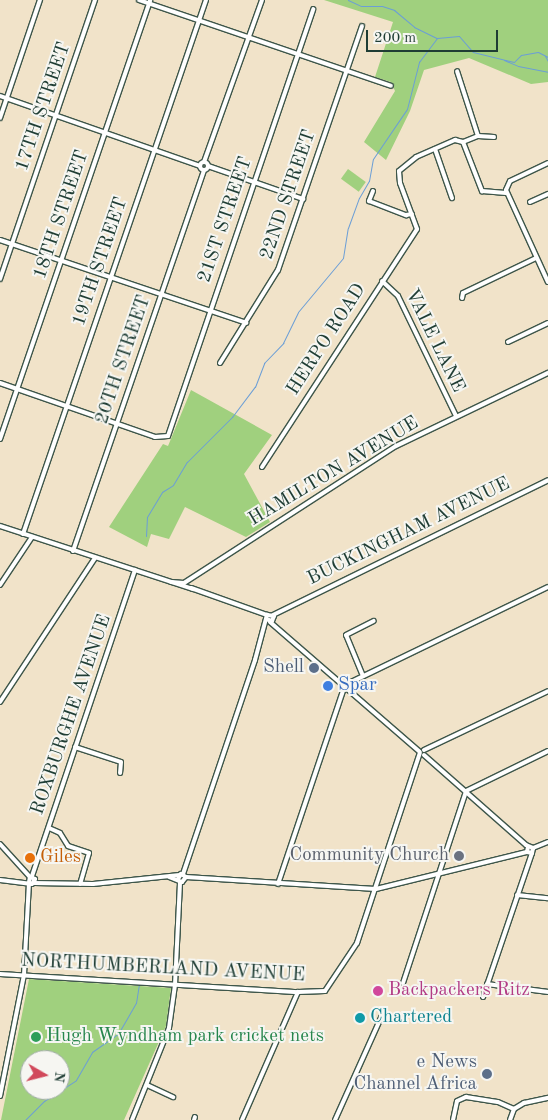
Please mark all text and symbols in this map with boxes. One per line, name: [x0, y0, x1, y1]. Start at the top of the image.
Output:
scale bar: [368, 20, 500, 52]
text: 200 m: [374, 31, 416, 46]
street label: 17TH STREET: [11, 40, 77, 174]
street label: 22ND STREET: [256, 127, 322, 263]
street label: 18TH STREET: [29, 148, 95, 282]
street label: 21ST STREET: [194, 154, 258, 286]
street label: 19TH STREET: [68, 195, 134, 329]
street label: HERPO ROAD: [282, 280, 372, 400]
street label: VALE LANE: [399, 285, 469, 397]
street label: 20TH STREET: [91, 293, 157, 427]
street label: HAMILTON AVENUE: [245, 412, 423, 532]
street label: BUCKINGHAM AVENUE: [304, 473, 514, 591]
street label: ROXBURGHE AVENUE: [27, 612, 117, 818]
place label: Shell: [263, 657, 304, 679]
marker: Shell: [308, 662, 320, 674]
place label: Spar: [338, 675, 377, 697]
marker: Spar: [322, 680, 334, 692]
place label: Community Church: [289, 845, 449, 867]
place label: Giles: [40, 847, 81, 869]
marker: Community Church: [453, 850, 465, 862]
marker: Giles: [24, 852, 36, 864]
street label: NORTHUMBERLAND AVENUE: [20, 950, 306, 988]
place label: Backpackers Ritz: [388, 980, 530, 1002]
marker: Backpackers Ritz: [372, 985, 384, 997]
place label: Chartered: [370, 1007, 452, 1029]
marker: Chartered: [354, 1012, 366, 1024]
place label: Hugh Wyndham park cricket nets: [46, 1026, 324, 1048]
marker: Hugh Wyndham park cricket nets: [30, 1031, 42, 1043]
north arrow: [20, 1050, 70, 1100]
place label: e News Channel Africa: [353, 1052, 477, 1096]
marker: e News Channel Africa: [481, 1068, 493, 1080]
text: N: [51, 1071, 67, 1083]

